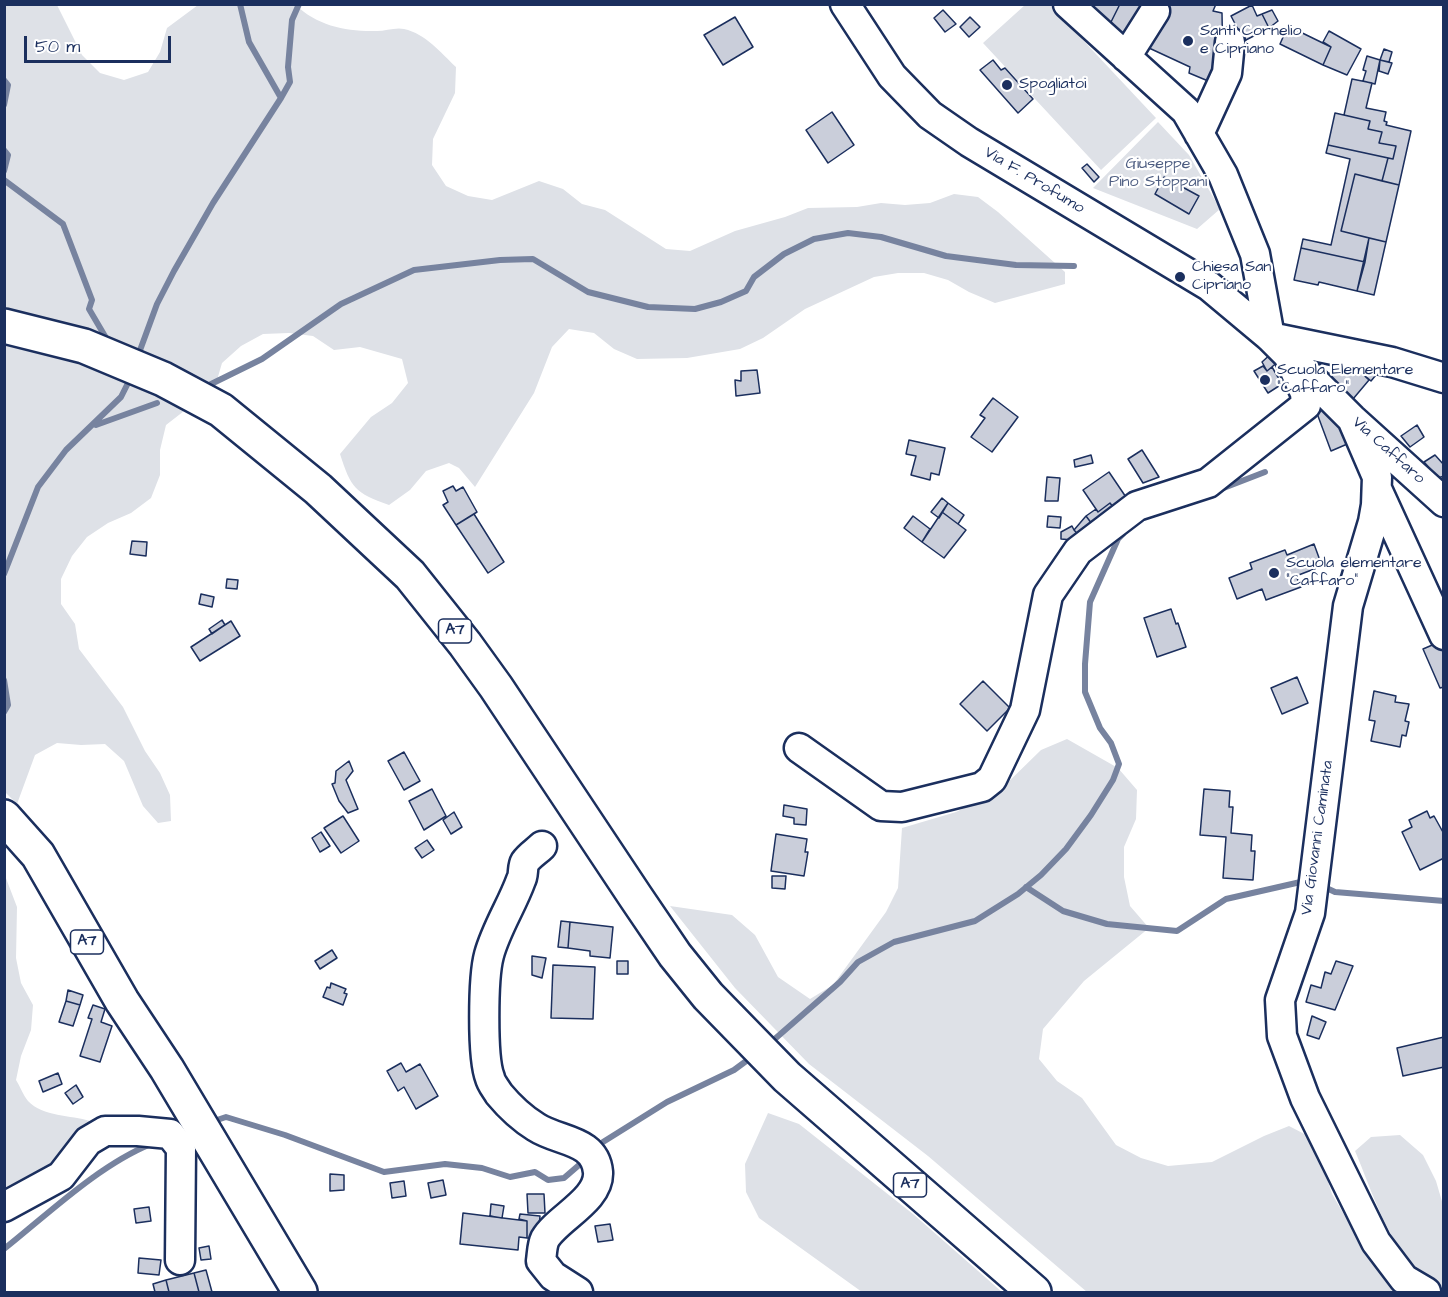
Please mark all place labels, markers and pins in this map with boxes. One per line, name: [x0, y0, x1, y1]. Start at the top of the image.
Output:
place label: Santi Cornelio e Cipriano: [1200, 22, 1301, 60]
marker: Santi Cornelio e Cipriano: [1181, 34, 1195, 48]
place label: Spogliatoi: [1019, 75, 1086, 95]
marker: Spogliatoi: [1000, 78, 1014, 92]
place label: Chiesa San Cipriano: [1192, 258, 1271, 296]
marker: Chiesa San Cipriano: [1173, 270, 1187, 284]
place label: Scuola Elementare "Caffaro": [1277, 361, 1413, 399]
marker: Scuola Elementare "Caffaro": [1258, 373, 1272, 387]
place label: Scuola elementare "Caffaro": [1286, 554, 1422, 592]
marker: Scuola elementare "Caffaro": [1267, 566, 1281, 580]

